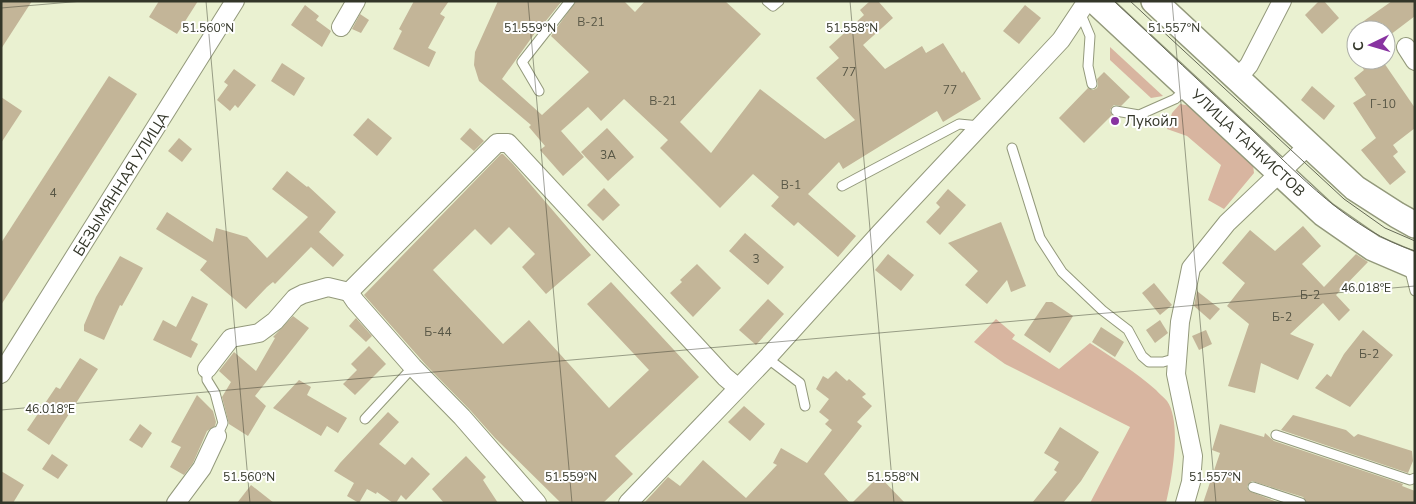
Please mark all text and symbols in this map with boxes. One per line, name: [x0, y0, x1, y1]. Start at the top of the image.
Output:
house number: В-21: [577, 14, 605, 30]
text: 51.560°N: [182, 20, 234, 36]
text: 51.559°N: [504, 20, 556, 36]
text: 51.558°N: [826, 20, 878, 36]
text: 51.557°N: [1148, 20, 1200, 36]
north arrow: [1346, 20, 1396, 70]
text: С: [1349, 40, 1368, 52]
house number: 77: [842, 64, 856, 80]
house number: 77: [943, 82, 957, 98]
street label: УЛИЦА ТАНКИСТОВ: [1186, 84, 1309, 201]
house number: В-21: [649, 93, 677, 109]
house number: Г-10: [1370, 96, 1396, 112]
street label: БЕЗЫМЯННАЯ УЛИЦА: [68, 108, 174, 260]
place label: Лукойл: [1125, 111, 1178, 131]
marker: Лукойл: [1109, 115, 1121, 127]
house number: 3А: [600, 147, 616, 163]
house number: В-1: [781, 177, 801, 193]
house number: 4: [49, 185, 57, 201]
house number: 3: [752, 251, 760, 267]
text: 46.018°E: [1341, 280, 1391, 296]
house number: Б-2: [1300, 287, 1320, 303]
house number: Б-2: [1272, 309, 1292, 325]
house number: Б-44: [424, 324, 452, 340]
house number: Б-2: [1359, 346, 1379, 362]
text: 46.018°E: [25, 401, 75, 417]
text: 51.560°N: [223, 469, 275, 485]
text: 51.559°N: [545, 469, 597, 485]
text: 51.558°N: [867, 469, 919, 485]
text: 51.557°N: [1189, 469, 1241, 485]

